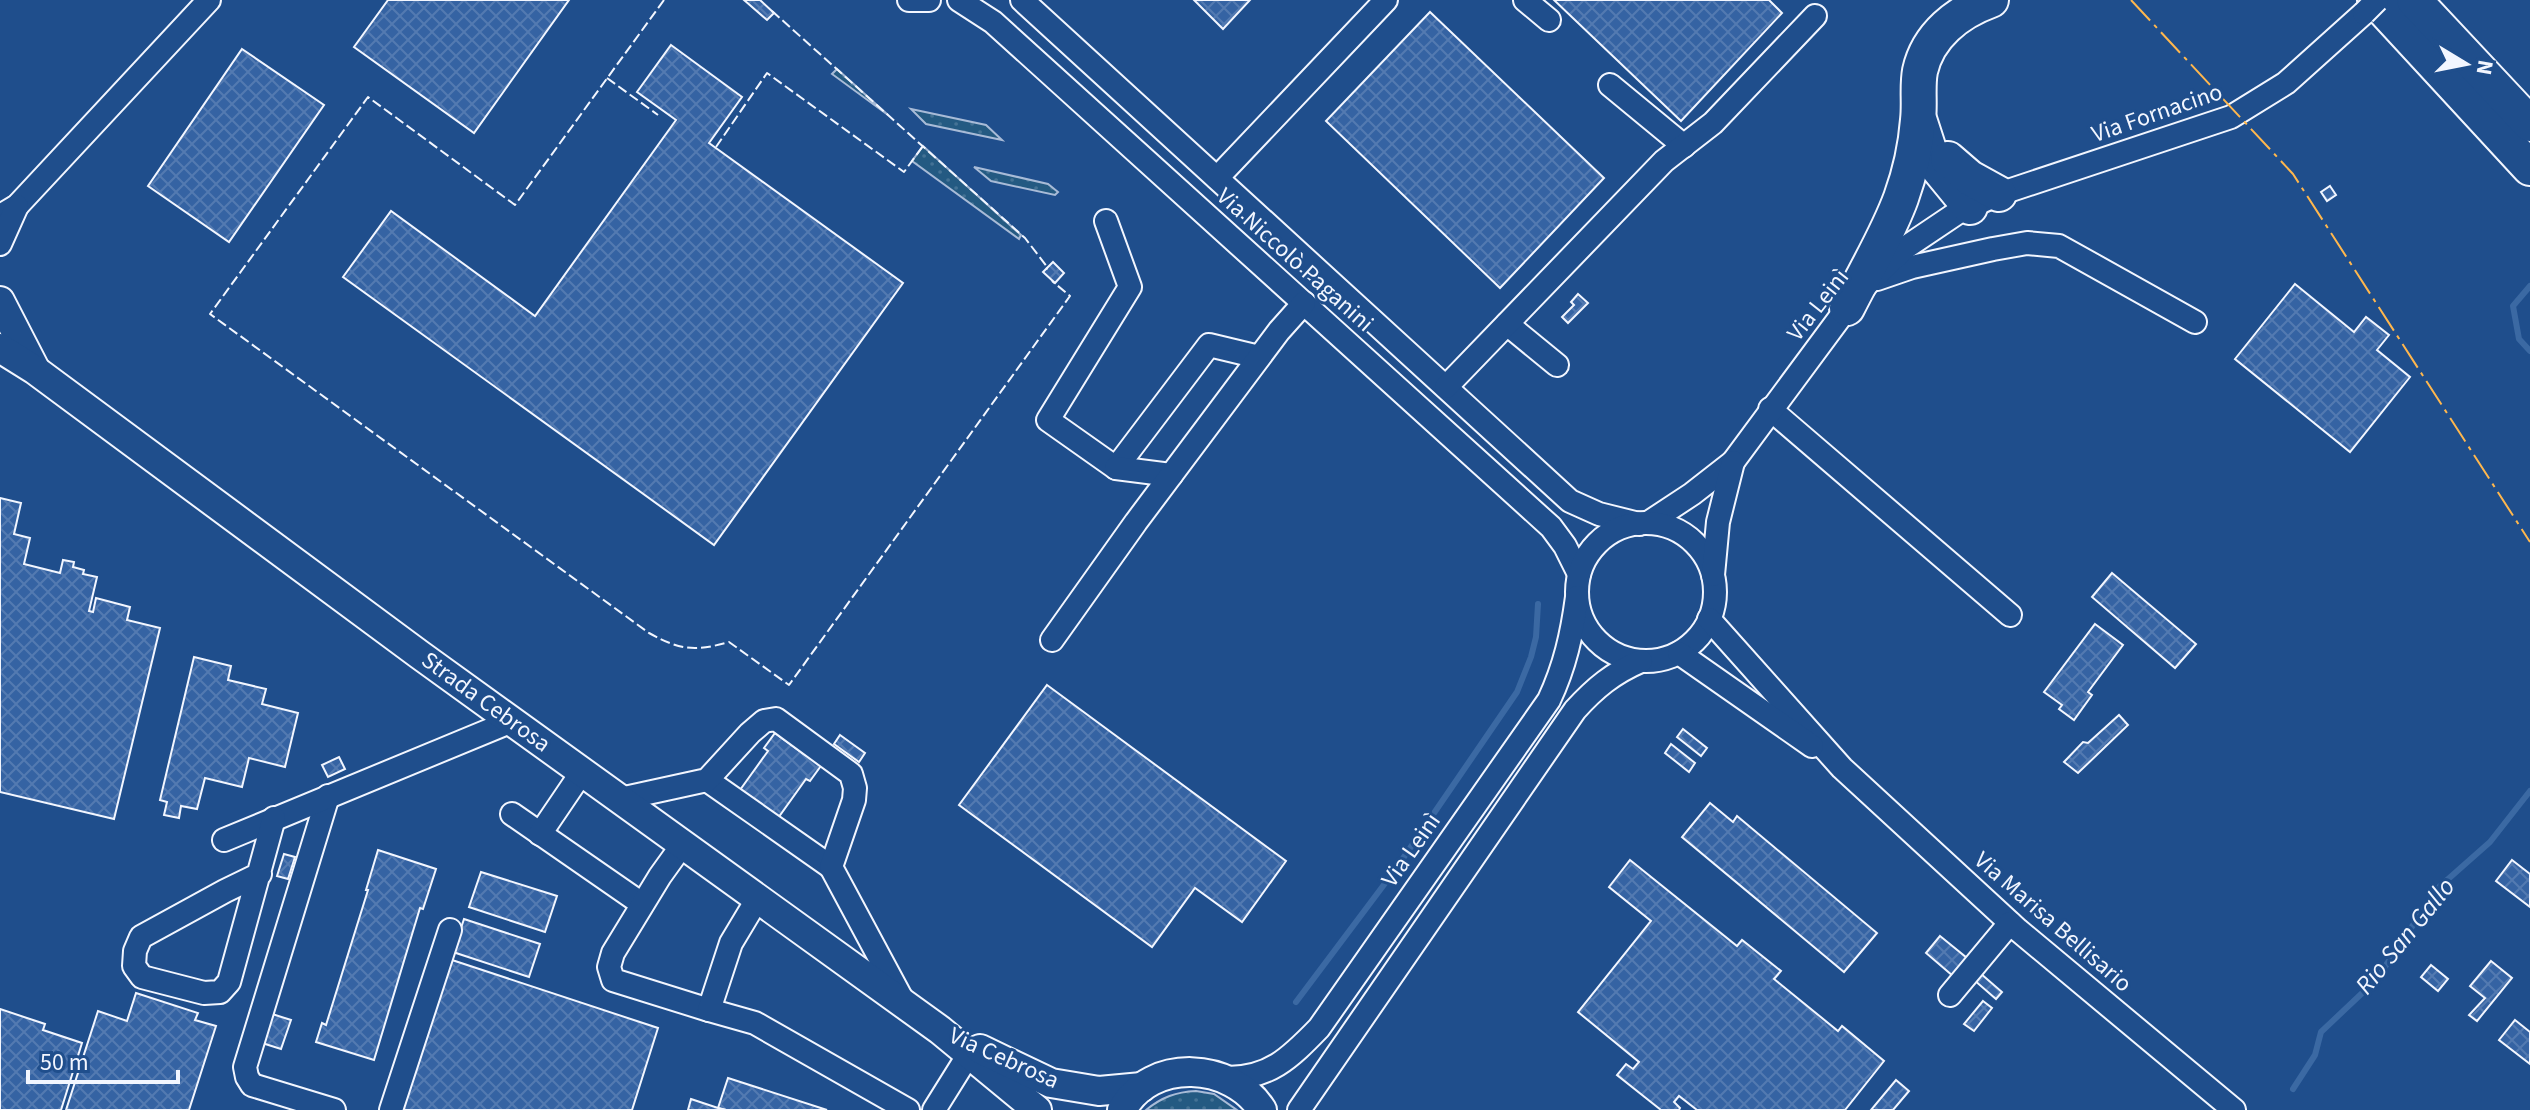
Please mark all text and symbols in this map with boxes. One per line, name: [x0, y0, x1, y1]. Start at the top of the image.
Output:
north arrow: [2426, 24, 2506, 104]
text: N: [2468, 57, 2502, 77]
street label: Via Fornacino: [2087, 74, 2227, 152]
street label: Via Niccolò Paganini: [1209, 180, 1381, 340]
street label: Via Leinì: [1779, 261, 1857, 349]
street label: Strada Cebrosa: [414, 643, 558, 761]
street label: Via Leinì: [1373, 806, 1449, 894]
street label: Via Marisa Bellisario: [1966, 843, 2140, 1001]
water label: Rio San Gallo: [2346, 870, 2464, 1002]
street label: Via Cebrosa: [943, 1018, 1065, 1098]
scale bar: [28, 1034, 178, 1084]
text: 50 m: [40, 1045, 89, 1080]

